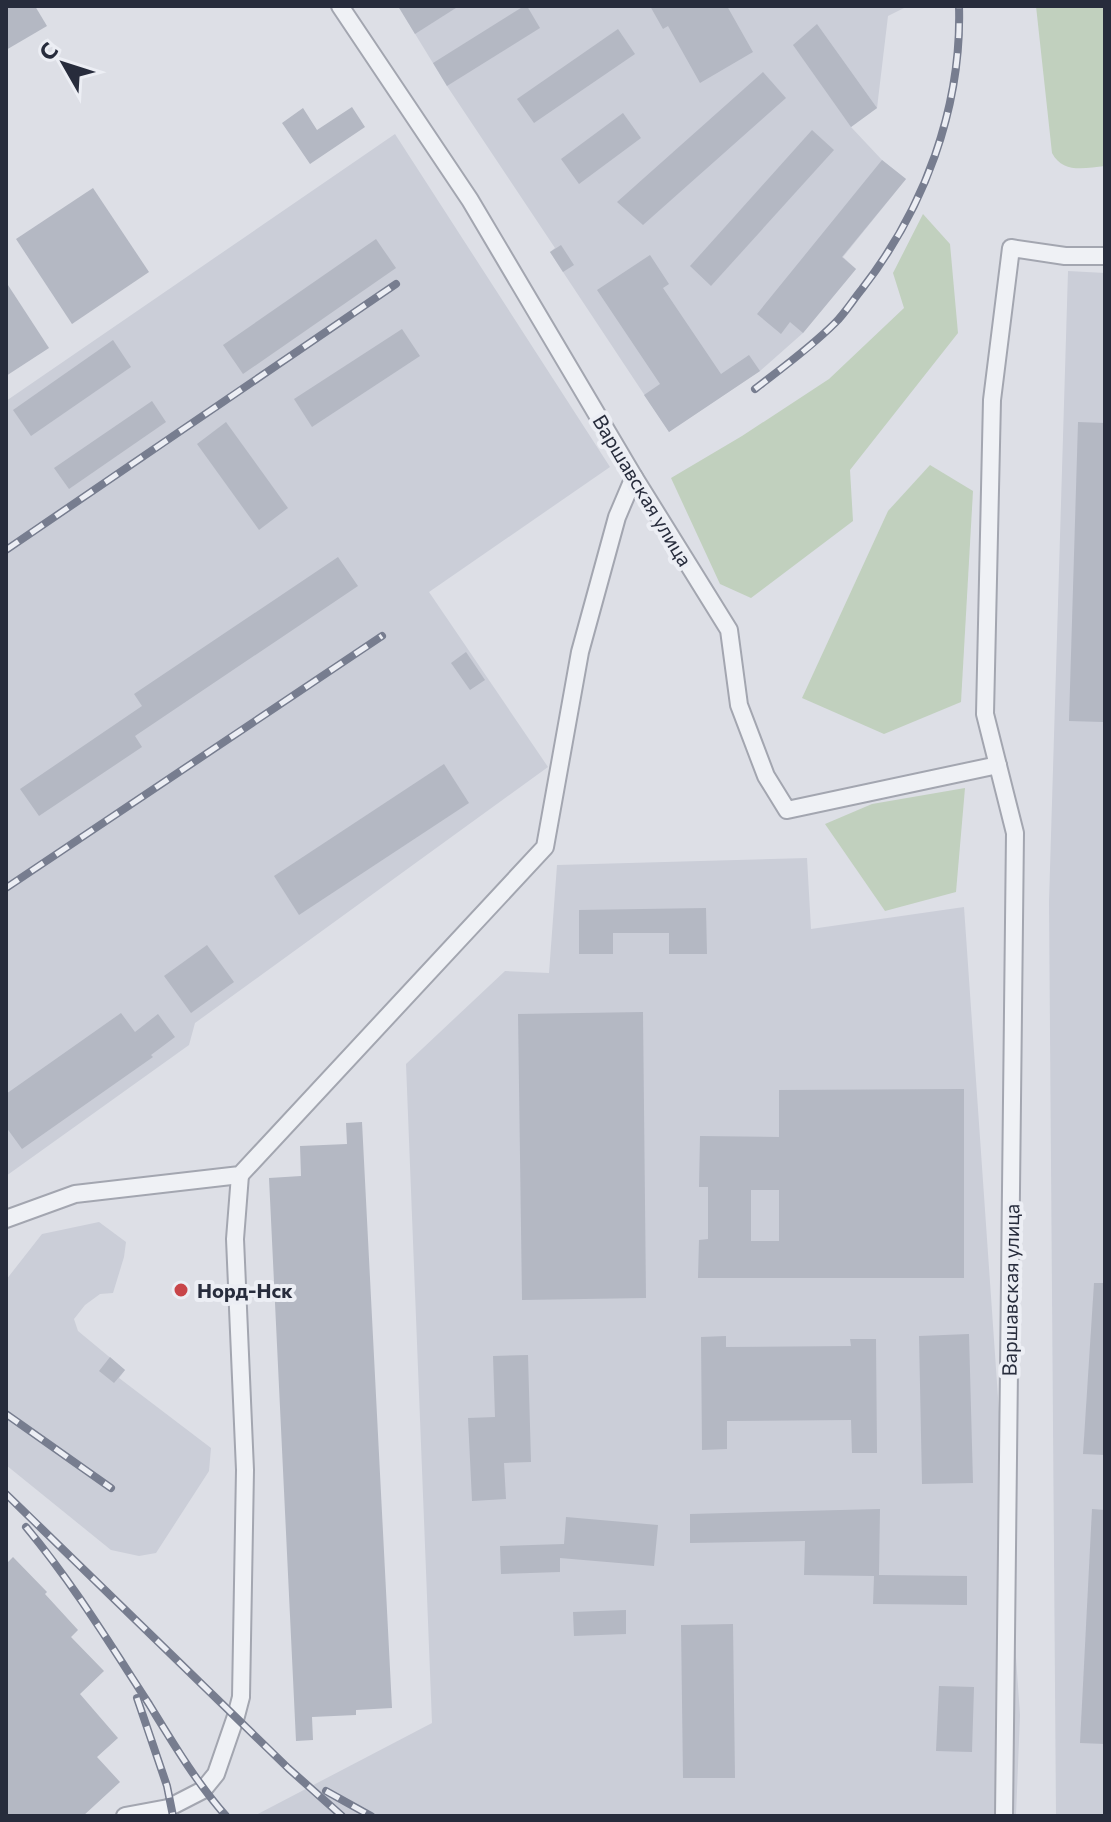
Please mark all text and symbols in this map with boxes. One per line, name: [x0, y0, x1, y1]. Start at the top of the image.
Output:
north arrow: [24, 24, 104, 104]
text: С: [33, 37, 63, 65]
street label: Варшавская улица: [588, 410, 698, 570]
street label: Варшавская улица: [996, 1204, 1024, 1376]
place label: Норд-Нск: [197, 1278, 293, 1302]
marker: Норд-Нск: [172, 1281, 190, 1299]

